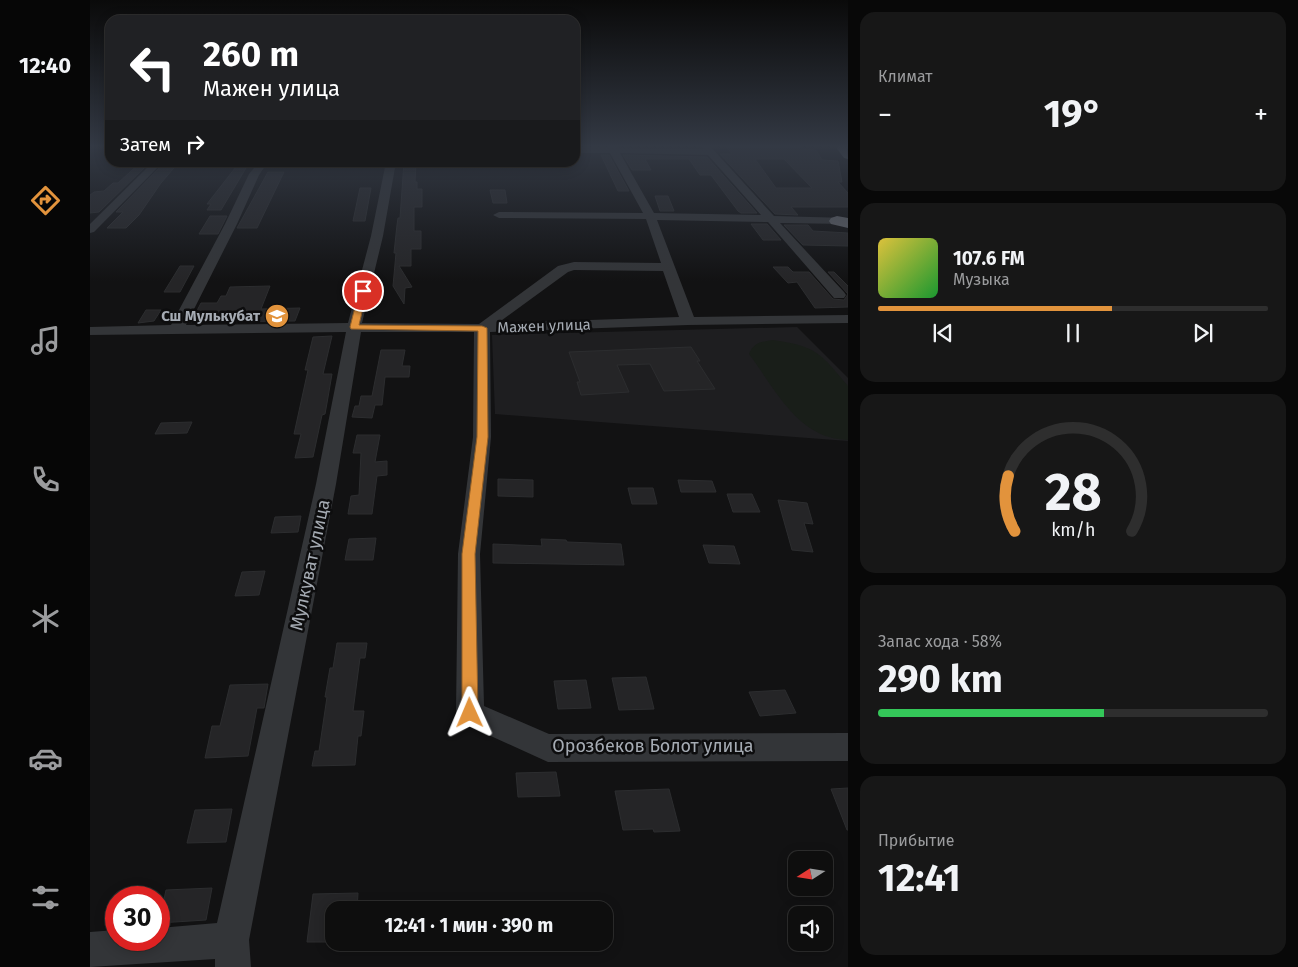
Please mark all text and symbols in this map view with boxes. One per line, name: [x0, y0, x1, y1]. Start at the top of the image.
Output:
text: 260 m: [203, 33, 299, 75]
icon: left: [120, 35, 185, 100]
text: 12:40: [19, 52, 71, 79]
text: Климат: [878, 67, 933, 86]
text: Мажен улица: [203, 75, 340, 102]
text: 19°: [1044, 91, 1102, 137]
text: −: [878, 98, 892, 131]
text: +: [1254, 98, 1268, 131]
icon: right: [181, 130, 209, 158]
text: Затем: [120, 133, 171, 156]
icon: directions: [28, 183, 63, 218]
text: 107.6 FM: [953, 247, 1025, 270]
pin: [342, 270, 384, 312]
text: Музыка: [953, 270, 1010, 289]
icon: arrive: [349, 277, 377, 305]
school or university icon: Сш Мулькубат: [264, 303, 290, 329]
place label: Сш Мулькубат: [161, 307, 261, 325]
street label: Мажен улица: [497, 315, 591, 337]
icon: previous: [929, 319, 957, 347]
icon: pause: [1059, 319, 1087, 347]
icon: next: [1189, 319, 1217, 347]
icon: music: [28, 323, 63, 358]
text: 28: [1044, 461, 1102, 524]
icon: phone: [28, 462, 63, 497]
street label: Мулкуват улица: [285, 497, 335, 633]
text: km/h: [1051, 519, 1095, 541]
icon: climate: [28, 601, 63, 636]
text: Запас хода · 58%: [878, 632, 1002, 651]
text: 290 km: [878, 656, 1003, 702]
position arrow: [443, 686, 495, 738]
street label: Орозбеков Болот улица: [552, 735, 754, 757]
icon: car: [28, 741, 63, 776]
text: Прибытие: [878, 831, 954, 850]
north arrow: [788, 851, 832, 896]
map controls: [788, 851, 833, 951]
text: 12:41: [878, 855, 961, 901]
icon: filters: [28, 880, 63, 915]
speed limit sign: 30: [105, 886, 170, 951]
button: sound: [788, 906, 833, 951]
text: 12:41 · 1 мин · 390 m: [385, 914, 553, 937]

